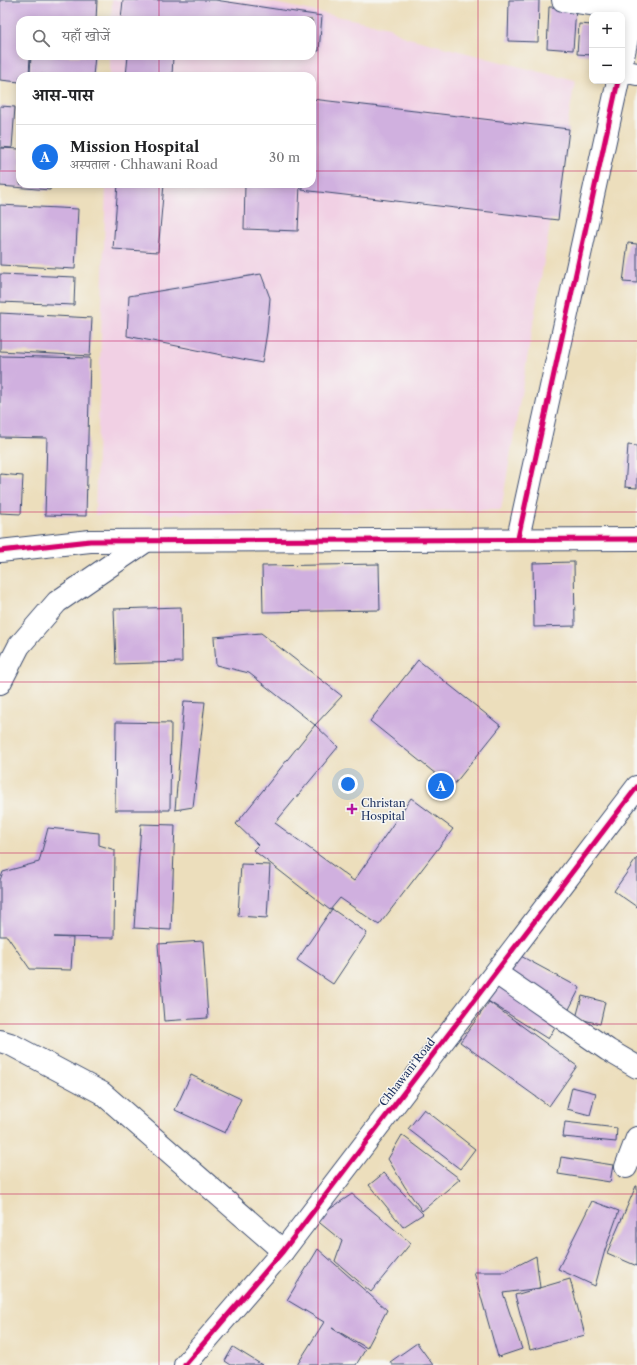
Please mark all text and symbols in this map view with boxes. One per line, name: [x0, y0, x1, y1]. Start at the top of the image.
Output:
map controls: [589, 12, 625, 84]
button: +: [589, 12, 625, 48]
search box: [16, 16, 316, 60]
text: यहाँ खोजें: [62, 26, 110, 45]
icon: search: [30, 27, 52, 49]
button: −: [589, 48, 625, 84]
text: आस-पास: [32, 85, 94, 105]
text: Mission Hospital: [70, 137, 199, 156]
text: A: [40, 149, 50, 165]
text: 30 m: [269, 149, 300, 165]
text: अस्पताल · Chhawani Road: [70, 156, 218, 172]
pin: A: [428, 771, 454, 801]
your location: [338, 774, 358, 794]
place label: Christan Hospital: [361, 796, 406, 823]
marker: Christan Hospital: [346, 803, 358, 815]
street label: Chhawani Road: [376, 1035, 438, 1109]

